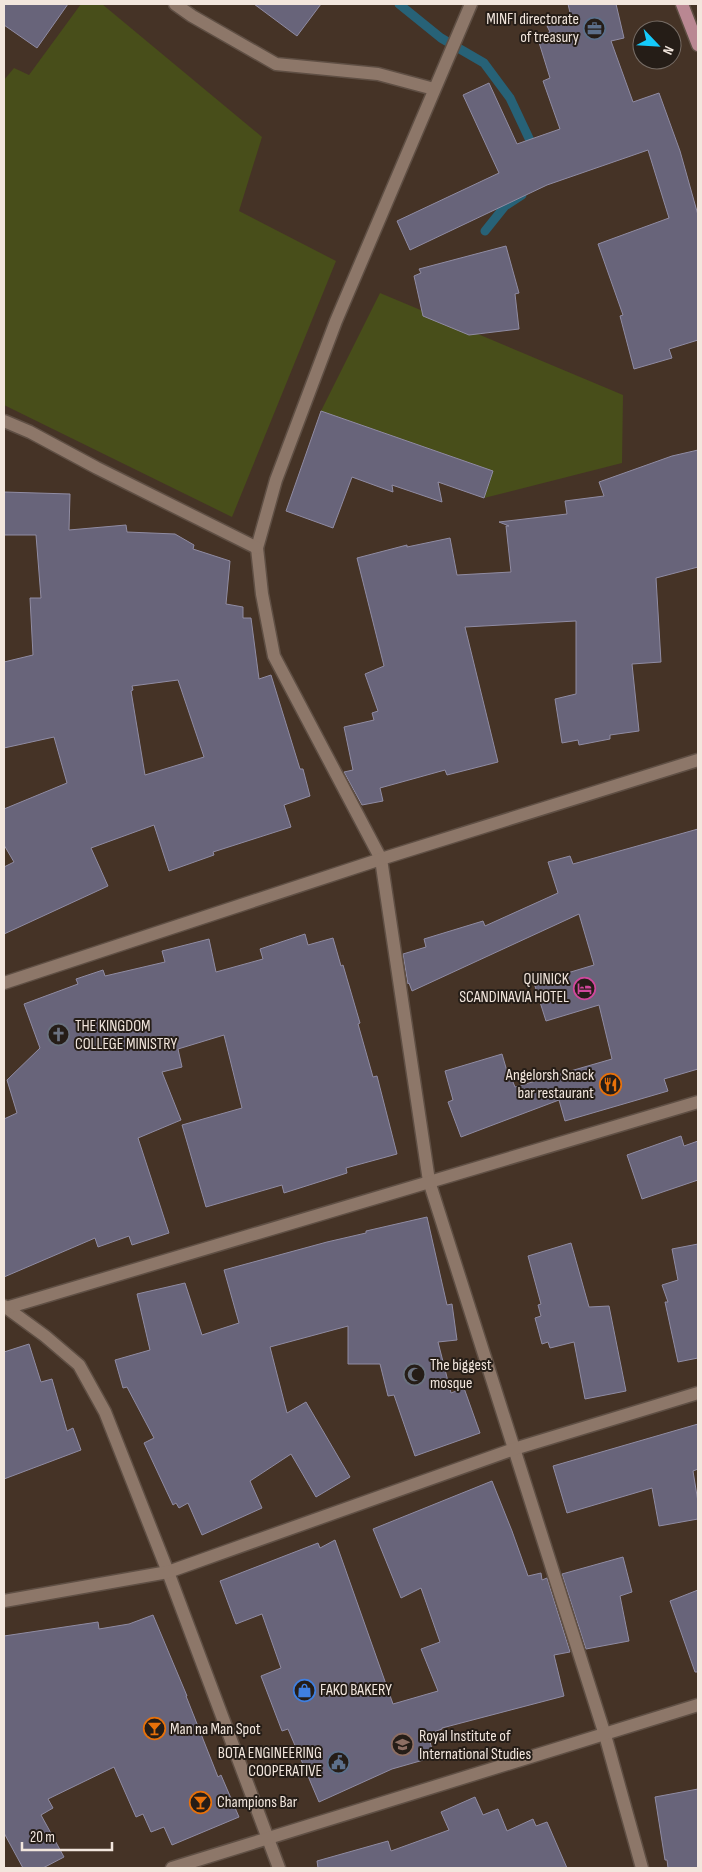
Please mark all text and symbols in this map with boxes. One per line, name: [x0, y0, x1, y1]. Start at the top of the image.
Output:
place label: MINFI directorate of treasury: [486, 10, 579, 47]
office icon: MINFI directorate of treasury: [583, 16, 607, 40]
north arrow: [632, 20, 682, 70]
text: N: [659, 43, 678, 57]
place label: QUINICK SCANDINAVIA HOTEL: [459, 970, 570, 1007]
hotel icon: QUINICK SCANDINAVIA HOTEL: [573, 976, 597, 1000]
place label: THE KINGDOM COLLEGE MINISTRY: [75, 1017, 177, 1054]
church icon: THE KINGDOM COLLEGE MINISTRY: [47, 1023, 71, 1047]
place label: Angelorsh Snack bar restaurant: [505, 1066, 594, 1103]
restaurant icon: Angelorsh Snack bar restaurant: [598, 1072, 622, 1096]
place label: The biggest mosque: [430, 1356, 492, 1393]
mosque icon: The biggest mosque: [402, 1362, 426, 1386]
shop icon: FAKO BAKERY: [292, 1678, 316, 1702]
place label: FAKO BAKERY: [320, 1681, 392, 1700]
bar icon: Man na Man Spot: [142, 1717, 166, 1741]
place label: Man na Man Spot: [170, 1720, 261, 1739]
place label: Royal Institute of International Studies: [419, 1727, 531, 1764]
school or university icon: Royal Institute of International Studies: [391, 1733, 415, 1757]
place label: BOTA ENGINEERING COOPERATIVE: [218, 1744, 322, 1781]
public building icon: BOTA ENGINEERING COOPERATIVE: [326, 1750, 350, 1774]
bar icon: Champions Bar: [189, 1790, 213, 1814]
place label: Champions Bar: [217, 1793, 298, 1812]
scale bar: [22, 1820, 112, 1852]
text: 20 m: [30, 1828, 55, 1847]

